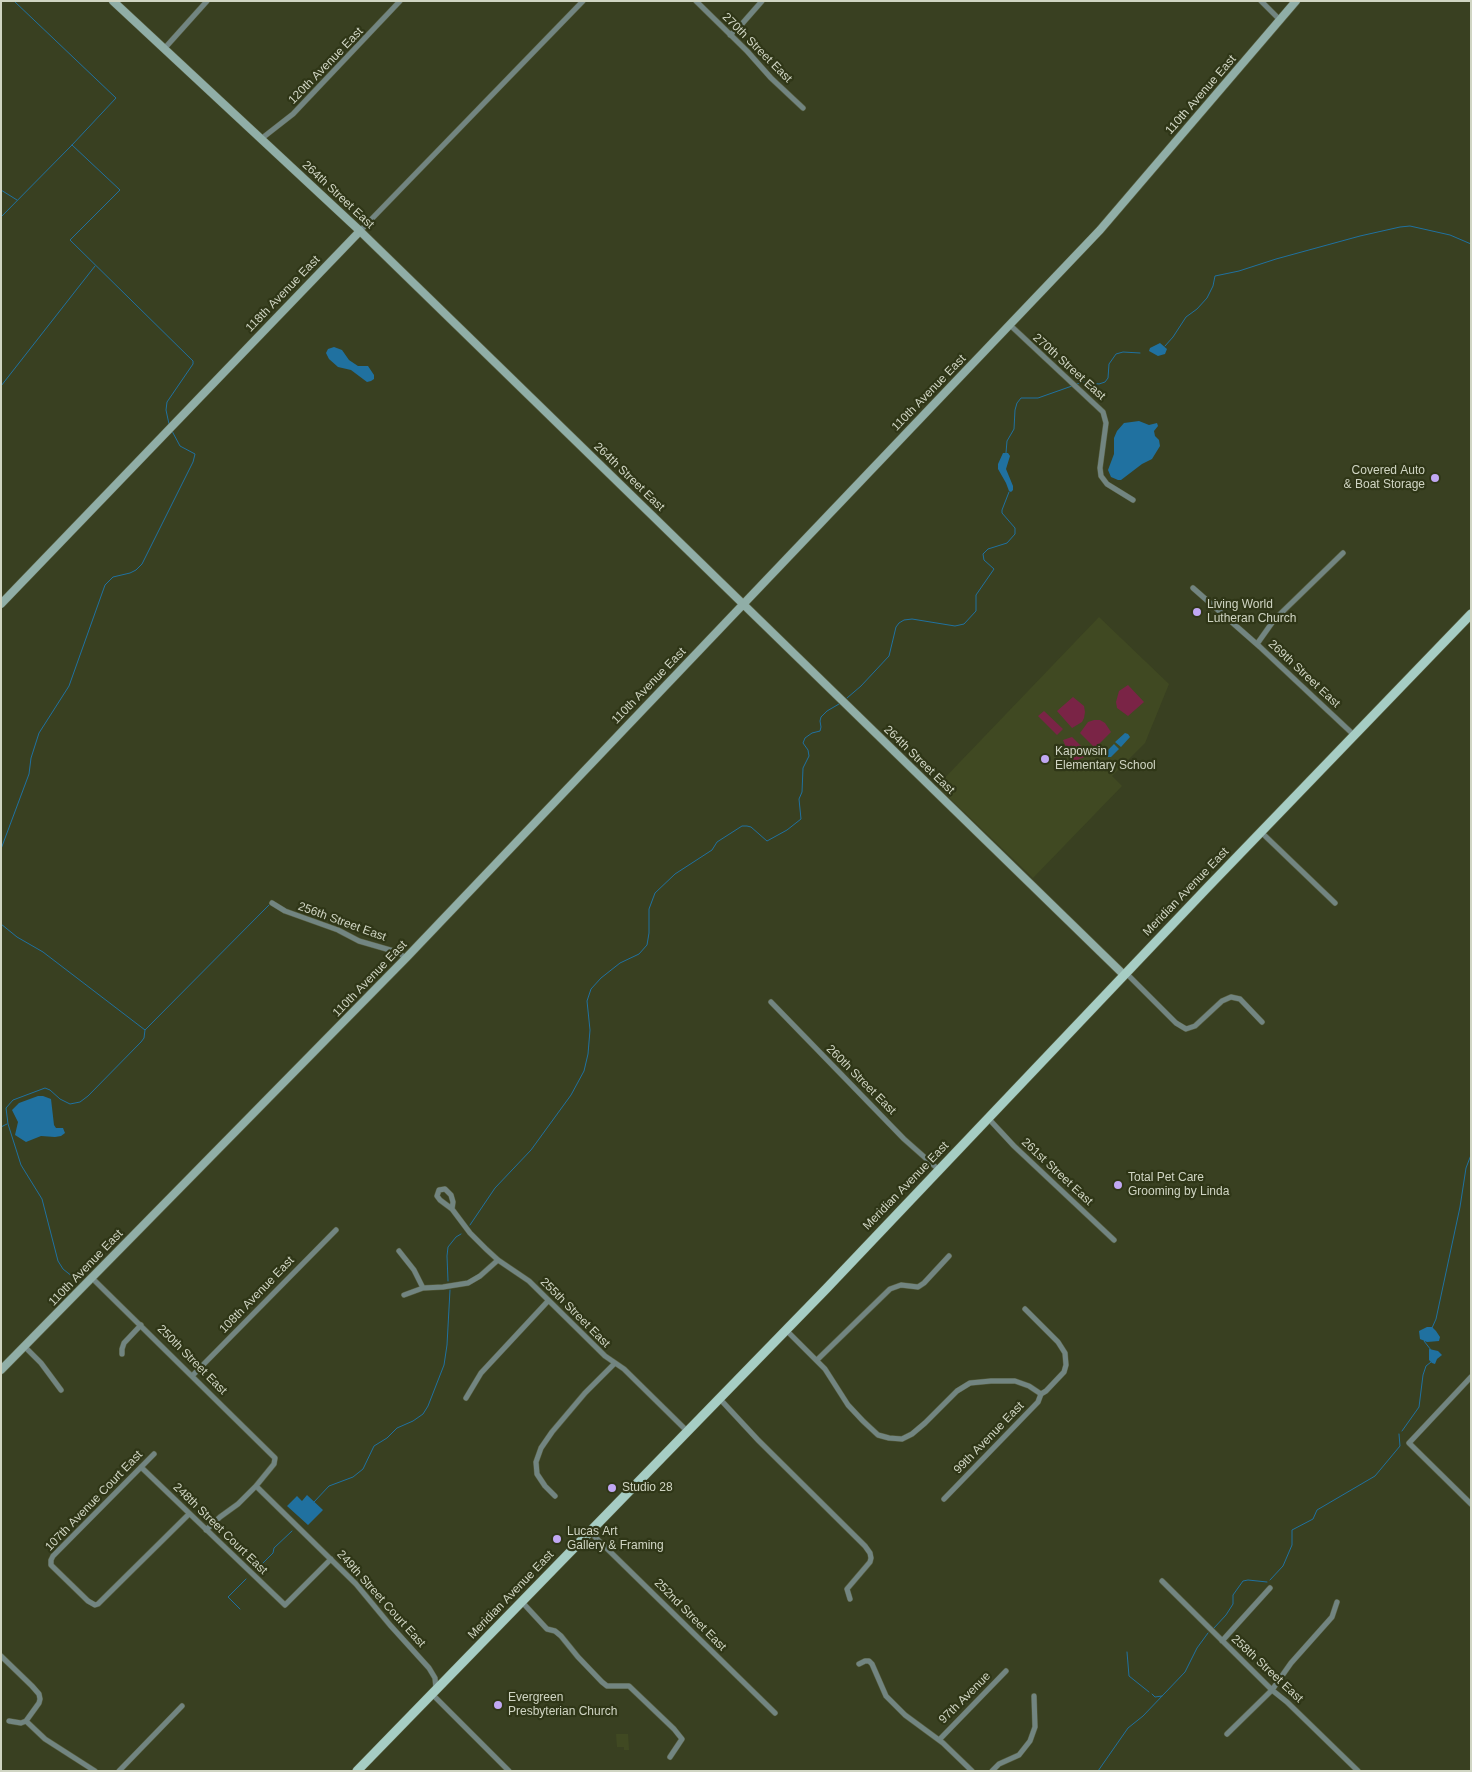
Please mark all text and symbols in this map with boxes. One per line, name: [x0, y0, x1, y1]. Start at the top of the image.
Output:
street label: 270th Street East: [719, 10, 795, 86]
street label: 120th Avenue East: [286, 25, 366, 107]
street label: 110th Avenue East: [1163, 52, 1239, 138]
street label: 264th Street East: [299, 158, 377, 232]
street label: 118th Avenue East: [243, 253, 323, 335]
street label: 270th Street East: [1030, 331, 1108, 403]
street label: 110th Avenue East: [889, 352, 969, 434]
street label: 264th Street East: [591, 440, 667, 514]
place label: Covered Auto & Boat Storage: [1344, 464, 1425, 492]
marker: Covered Auto & Boat Storage: [1429, 472, 1441, 484]
place label: Living World Lutheran Church: [1207, 598, 1296, 626]
marker: Living World Lutheran Church: [1191, 606, 1203, 618]
street label: 269th Street East: [1265, 637, 1343, 711]
street label: 110th Avenue East: [609, 645, 689, 727]
street label: 264th Street East: [881, 723, 957, 797]
place label: Kapowsin Elementary School: [1055, 745, 1156, 773]
marker: Kapowsin Elementary School: [1039, 753, 1051, 765]
street label: Meridian Avenue East: [1140, 845, 1232, 939]
street label: 256th Street East: [296, 899, 388, 945]
street label: 110th Avenue East: [330, 938, 410, 1020]
street label: 260th Street East: [823, 1042, 899, 1118]
street label: 261st Street East: [1018, 1135, 1096, 1209]
street label: Meridian Avenue East: [860, 1139, 952, 1233]
place label: Total Pet Care Grooming by Linda: [1128, 1171, 1229, 1199]
marker: Total Pet Care Grooming by Linda: [1112, 1179, 1124, 1191]
street label: 110th Avenue East: [46, 1227, 126, 1309]
street label: 108th Avenue East: [217, 1254, 297, 1336]
street label: 255th Street East: [537, 1275, 613, 1351]
street label: 250th Street East: [154, 1322, 230, 1398]
street label: 99th Avenue East: [951, 1399, 1027, 1477]
street label: 107th Avenue Court East: [42, 1448, 146, 1554]
street label: 248th Street Court East: [170, 1480, 270, 1578]
place label: Studio 28: [622, 1481, 673, 1495]
marker: Studio 28: [606, 1482, 618, 1494]
place label: Lucas Art Gallery & Framing: [567, 1525, 664, 1553]
marker: Lucas Art Gallery & Framing: [551, 1533, 563, 1545]
street label: 249th Street Court East: [334, 1548, 428, 1650]
street label: Meridian Avenue East: [465, 1548, 557, 1642]
street label: 252nd Street East: [651, 1576, 729, 1654]
street label: 258th Street East: [1228, 1632, 1306, 1706]
street label: 97th Avenue: [936, 1669, 994, 1727]
place label: Evergreen Presbyterian Church: [508, 1691, 617, 1719]
marker: Evergreen Presbyterian Church: [492, 1699, 504, 1711]

